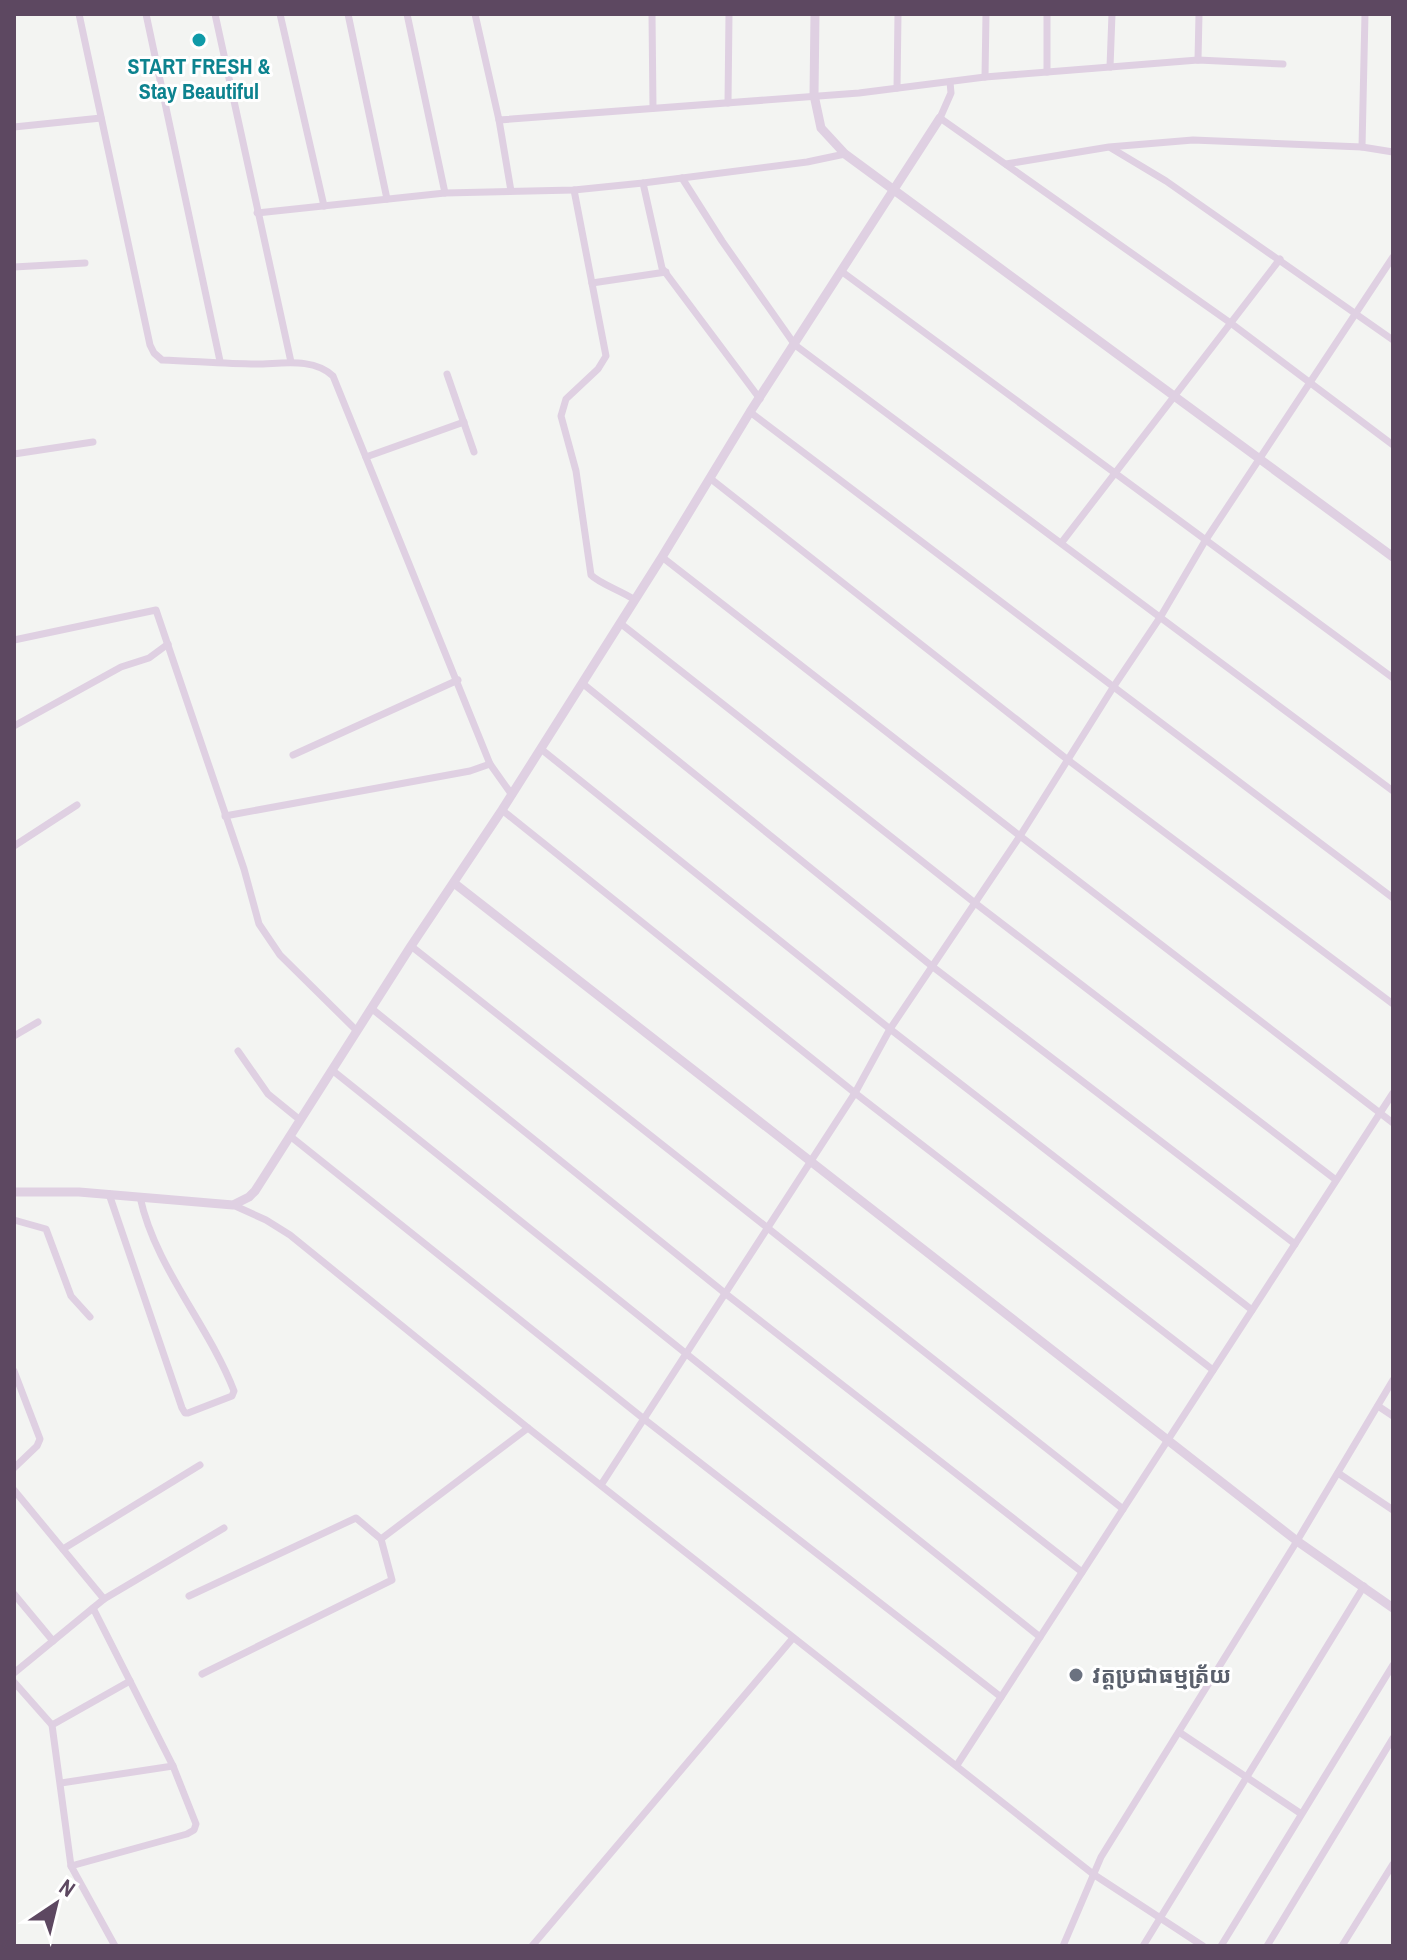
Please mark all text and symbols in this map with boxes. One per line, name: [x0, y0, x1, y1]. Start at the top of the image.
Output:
marker: START FRESH & Stay Beautiful: [190, 31, 208, 49]
place label: START FRESH & Stay Beautiful: [127, 51, 271, 106]
place label: វត្តប្រជាធម្មត្រ័យ: [1092, 1660, 1231, 1690]
marker: វត្តប្រជាធម្មត្រ័យ: [1067, 1666, 1085, 1684]
north arrow: [16, 1864, 96, 1944]
text: N: [54, 1872, 81, 1904]

